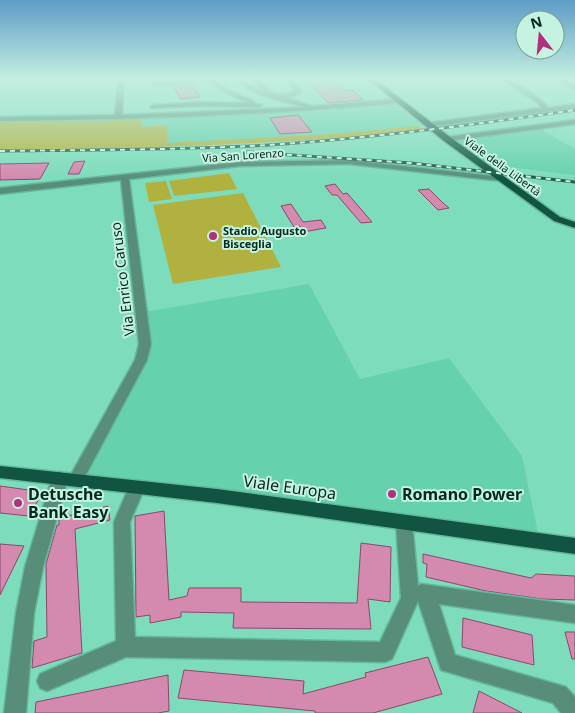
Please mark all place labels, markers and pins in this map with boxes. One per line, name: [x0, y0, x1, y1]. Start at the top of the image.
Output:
place label: Stadio Augusto Bisceglia: [223, 223, 307, 251]
marker: Stadio Augusto Bisceglia: [207, 230, 219, 242]
place label: Detusche Bank Easy: [28, 483, 109, 523]
place label: Romano Power: [402, 483, 522, 505]
marker: Romano Power: [386, 488, 398, 500]
marker: Detusche Bank Easy: [12, 497, 24, 509]

